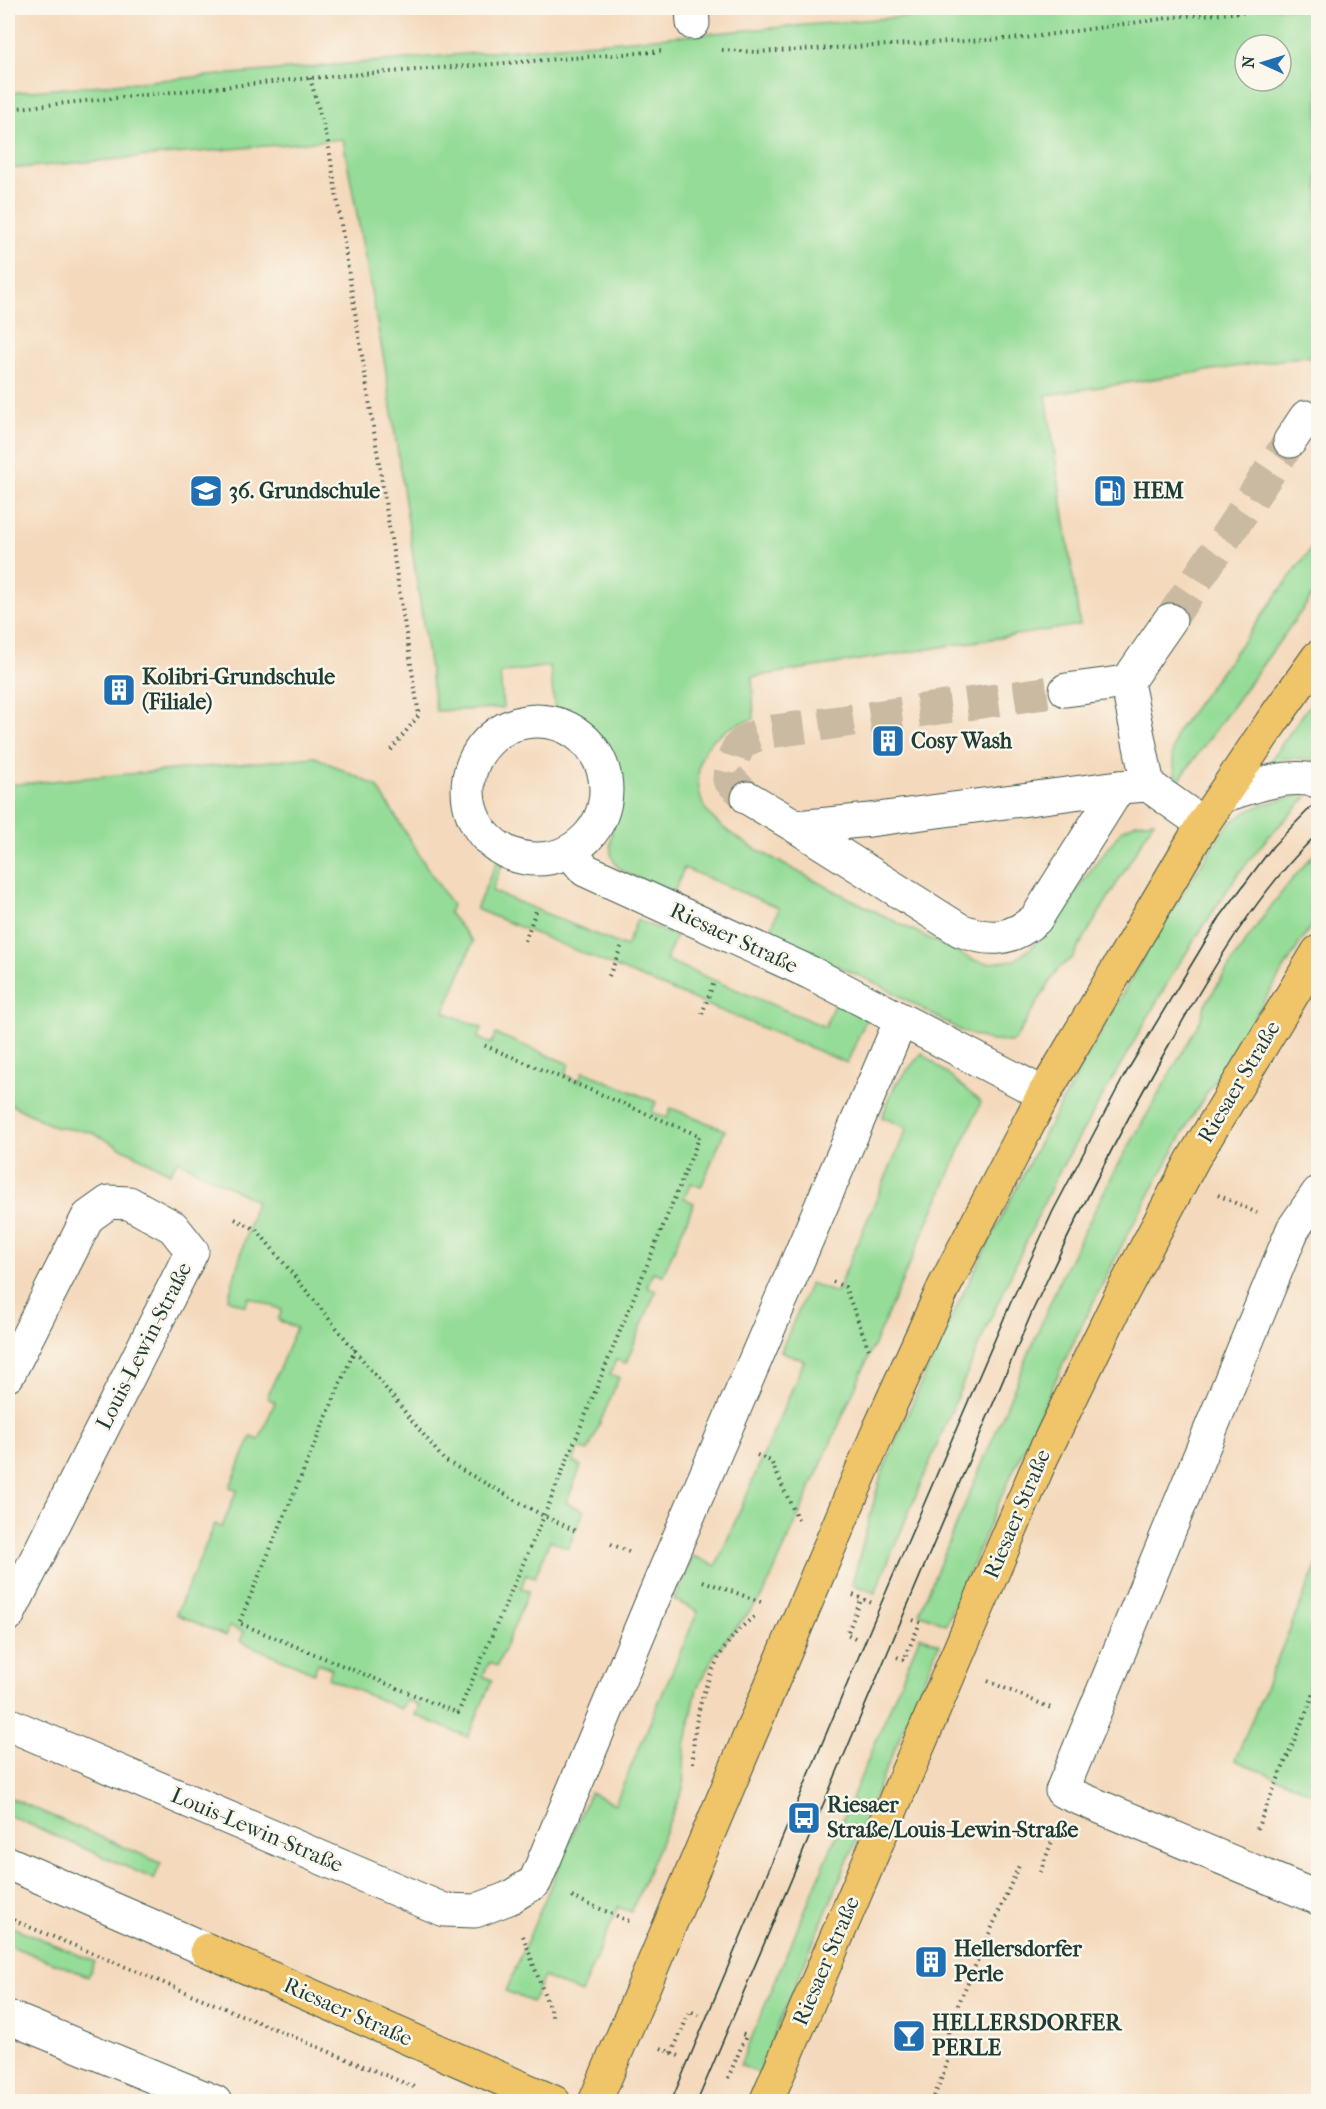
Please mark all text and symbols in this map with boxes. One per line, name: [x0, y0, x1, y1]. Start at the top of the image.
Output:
north arrow: [1233, 33, 1293, 93]
text: N: [1239, 54, 1258, 69]
school or university icon: 36. Grundschule: [188, 473, 224, 509]
fuel station icon: HEM: [1092, 473, 1128, 509]
place label: 36. Grundschule: [229, 478, 380, 504]
place label: HEM: [1133, 478, 1184, 504]
place label: Kolibri-Grundschule (Filiale): [142, 664, 335, 715]
building icon: Kolibri-Grundschule (Filiale): [101, 672, 137, 708]
building icon: Cosy Wash: [870, 723, 906, 759]
place label: Cosy Wash: [911, 728, 1013, 754]
street label: Riesaer Straße: [666, 897, 802, 979]
street label: Riesaer Straße: [1192, 1016, 1286, 1148]
street label: Louis-Lewin-Straße: [91, 1258, 197, 1434]
street label: Riesaer Straße: [978, 1445, 1056, 1583]
street label: Louis-Lewin-Straße: [167, 1782, 347, 1878]
place label: Riesaer Straße/Louis-Lewin-Straße: [827, 1792, 1078, 1843]
bus stop icon: Riesaer Straße/Louis-Lewin-Straße: [786, 1800, 822, 1836]
street label: Riesaer Straße: [787, 1892, 865, 2030]
place label: Hellersdorfer Perle: [954, 1936, 1082, 1987]
building icon: Hellersdorfer Perle: [913, 1944, 949, 1980]
street label: Riesaer Straße: [280, 1972, 416, 2052]
place label: HELLERSDORFER PERLE: [932, 2010, 1123, 2061]
bar icon: HELLERSDORFER PERLE: [891, 2018, 927, 2054]

